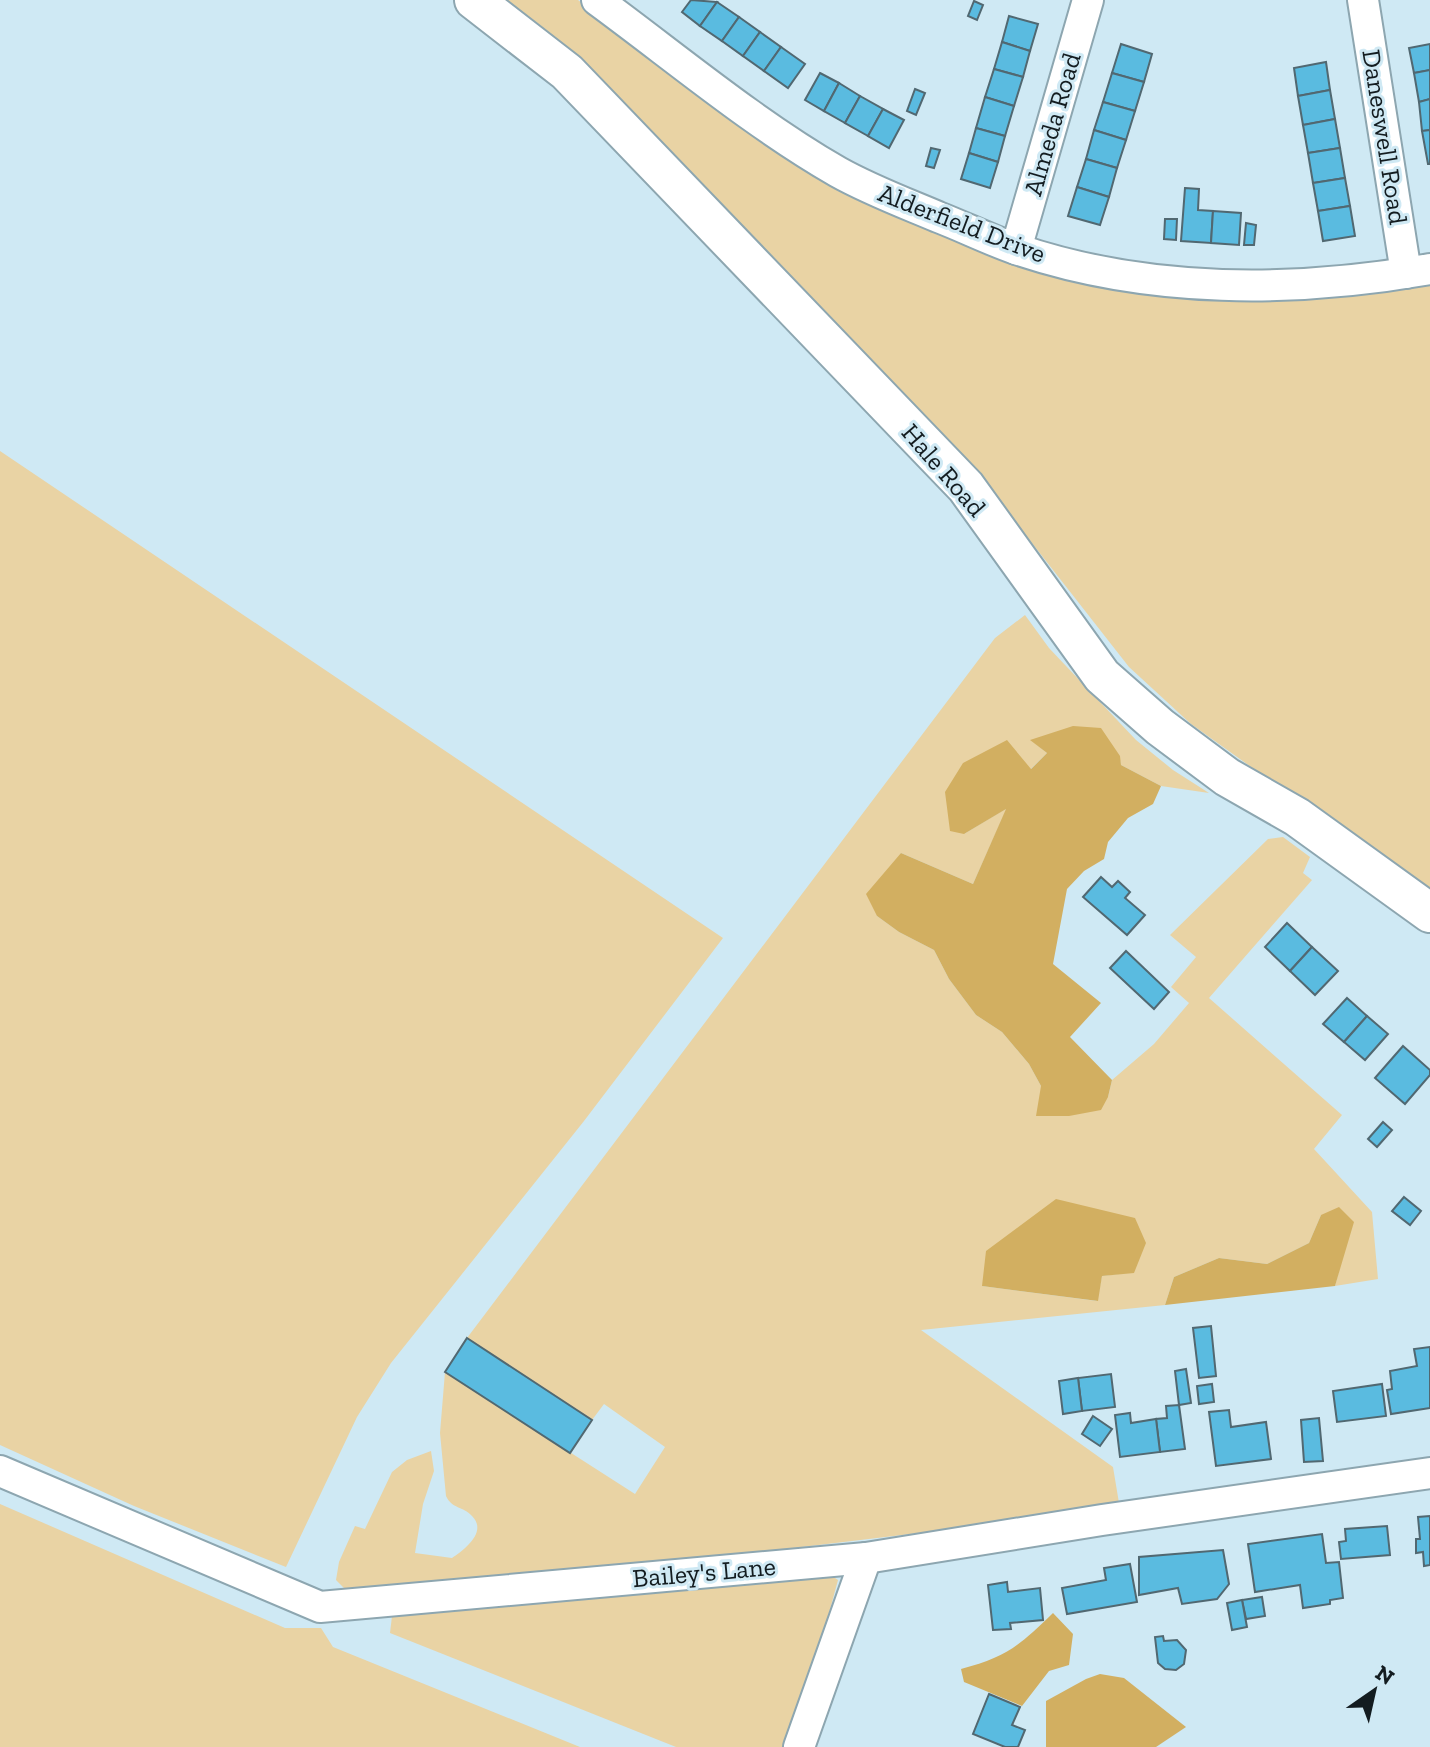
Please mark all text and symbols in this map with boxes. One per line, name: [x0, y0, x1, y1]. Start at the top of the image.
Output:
street label: Daneswell Road: [1355, 47, 1415, 227]
street label: Almeda Road: [1016, 49, 1088, 199]
street label: Alderfield Drive: [874, 176, 1050, 270]
street label: Hale Road: [895, 417, 993, 523]
street label: Bailey's Lane: [631, 1550, 777, 1594]
north arrow: [1334, 1651, 1414, 1731]
text: N: [1370, 1659, 1400, 1691]

